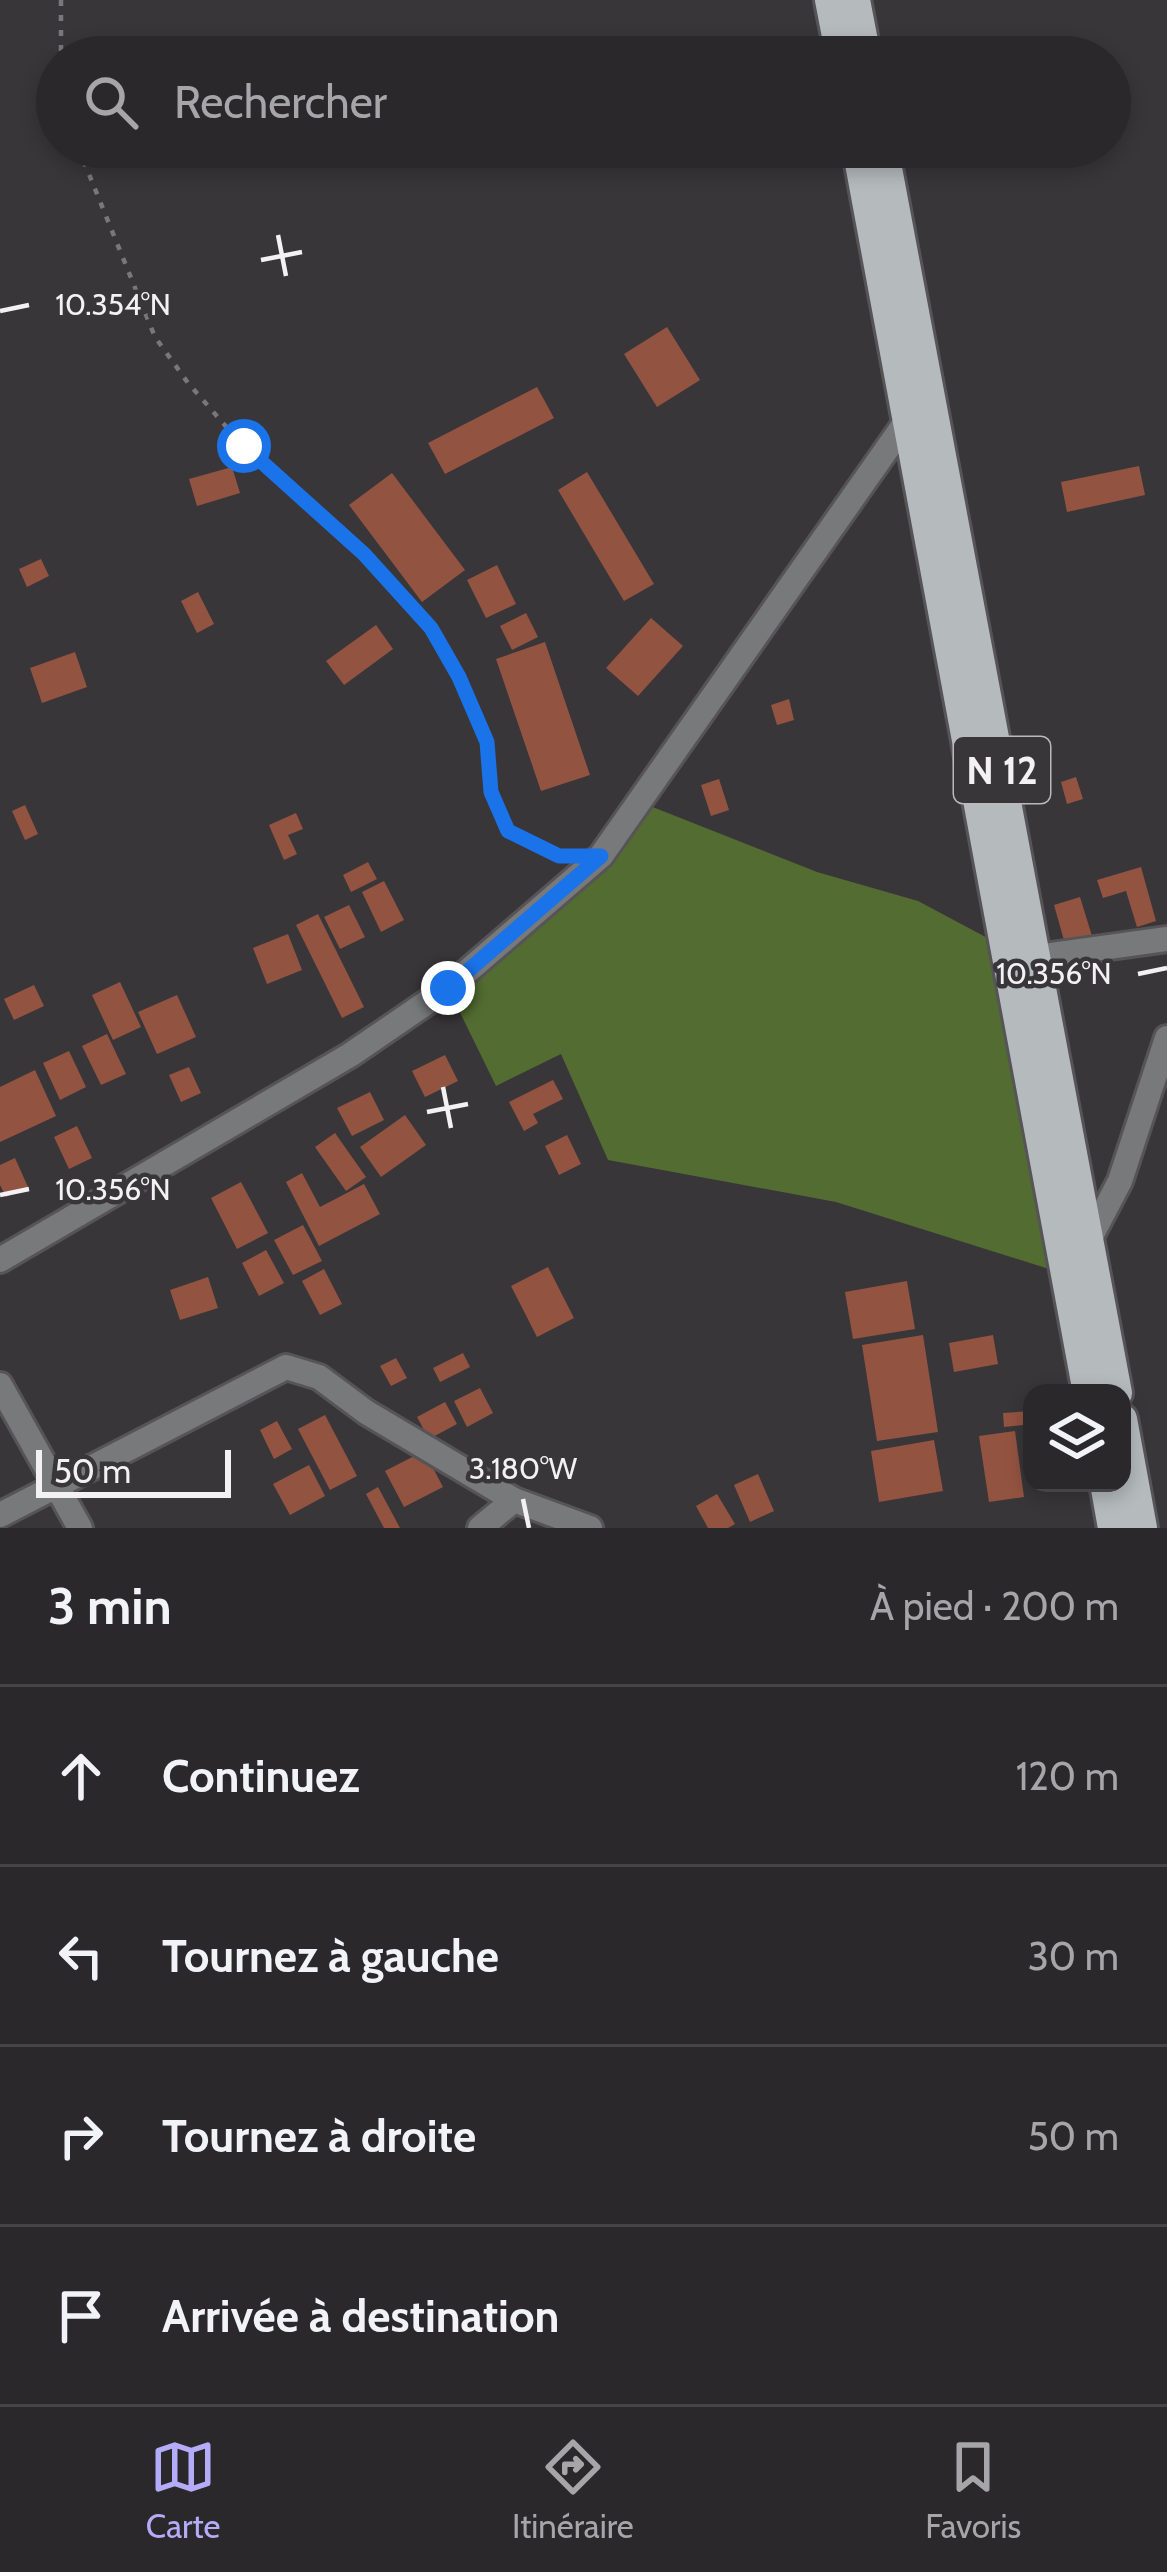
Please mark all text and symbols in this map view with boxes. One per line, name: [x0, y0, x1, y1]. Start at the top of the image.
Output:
search box: [36, 36, 1131, 168]
icon: search: [78, 69, 144, 135]
text: Rechercher: [174, 75, 387, 129]
text: 10.354°N: [55, 286, 171, 323]
route start: [217, 419, 271, 473]
road number: N 12: [954, 737, 1050, 803]
text: 10.356°N: [996, 955, 1112, 992]
route end: [421, 961, 475, 1015]
text: 10.356°N: [55, 1171, 171, 1208]
map controls: [1023, 1384, 1131, 1492]
button: layers: [1023, 1384, 1131, 1492]
scale bar: [36, 1444, 231, 1497]
text: 3.180°W: [469, 1450, 578, 1487]
text: 50 m: [54, 1451, 131, 1491]
text: 3 min: [48, 1575, 172, 1637]
text: À pied · 200 m: [870, 1582, 1119, 1630]
icon: ahead: [48, 1743, 114, 1809]
text: Continuez: [162, 1749, 359, 1803]
text: 120 m: [1016, 1752, 1119, 1800]
icon: left: [48, 1923, 114, 1989]
text: Tournez à gauche: [162, 1929, 499, 1983]
text: 30 m: [1028, 1932, 1119, 1980]
icon: right: [48, 2103, 114, 2169]
text: Tournez à droite: [162, 2109, 476, 2163]
text: 50 m: [1028, 2112, 1119, 2160]
icon: arrive: [48, 2283, 114, 2349]
text: Arrivée à destination: [162, 2289, 559, 2343]
tab: Carte: [146, 2434, 220, 2546]
tab: Itinéraire: [512, 2434, 634, 2546]
tab: Favoris: [925, 2434, 1021, 2546]

